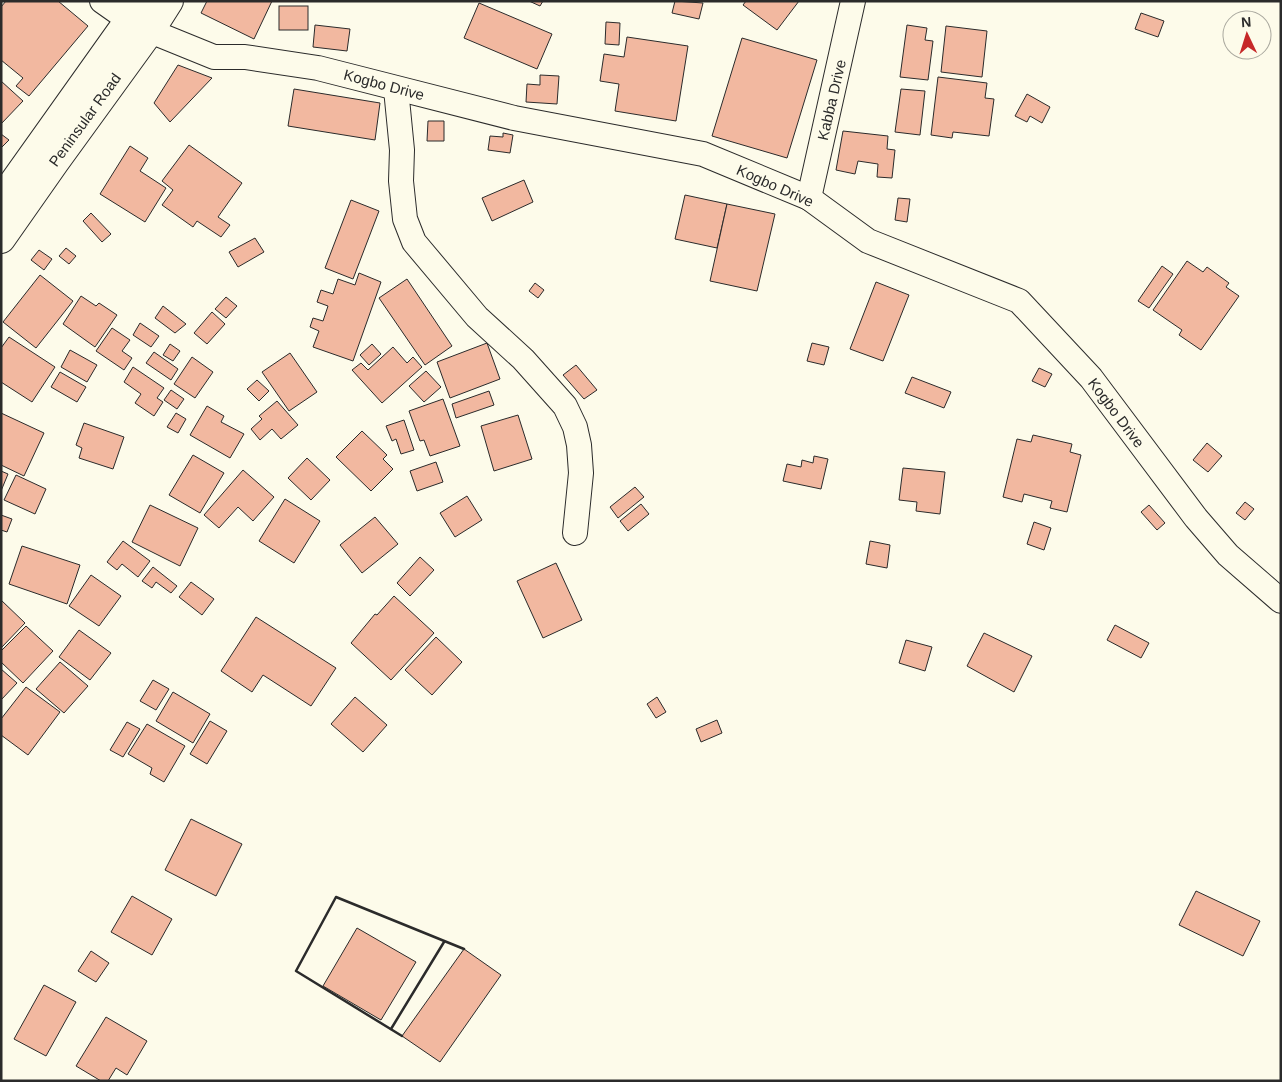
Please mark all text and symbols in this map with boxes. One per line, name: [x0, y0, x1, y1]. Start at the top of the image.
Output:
north arrow: [1222, 10, 1272, 60]
text: N: [1240, 14, 1252, 30]
street label: Kabba Drive: [814, 58, 849, 142]
street label: Kogbo Drive: [342, 66, 426, 103]
street label: Peninsular Road: [45, 70, 124, 170]
street label: Kogbo Drive: [734, 161, 816, 210]
street label: Kogbo Drive: [1085, 375, 1148, 451]

